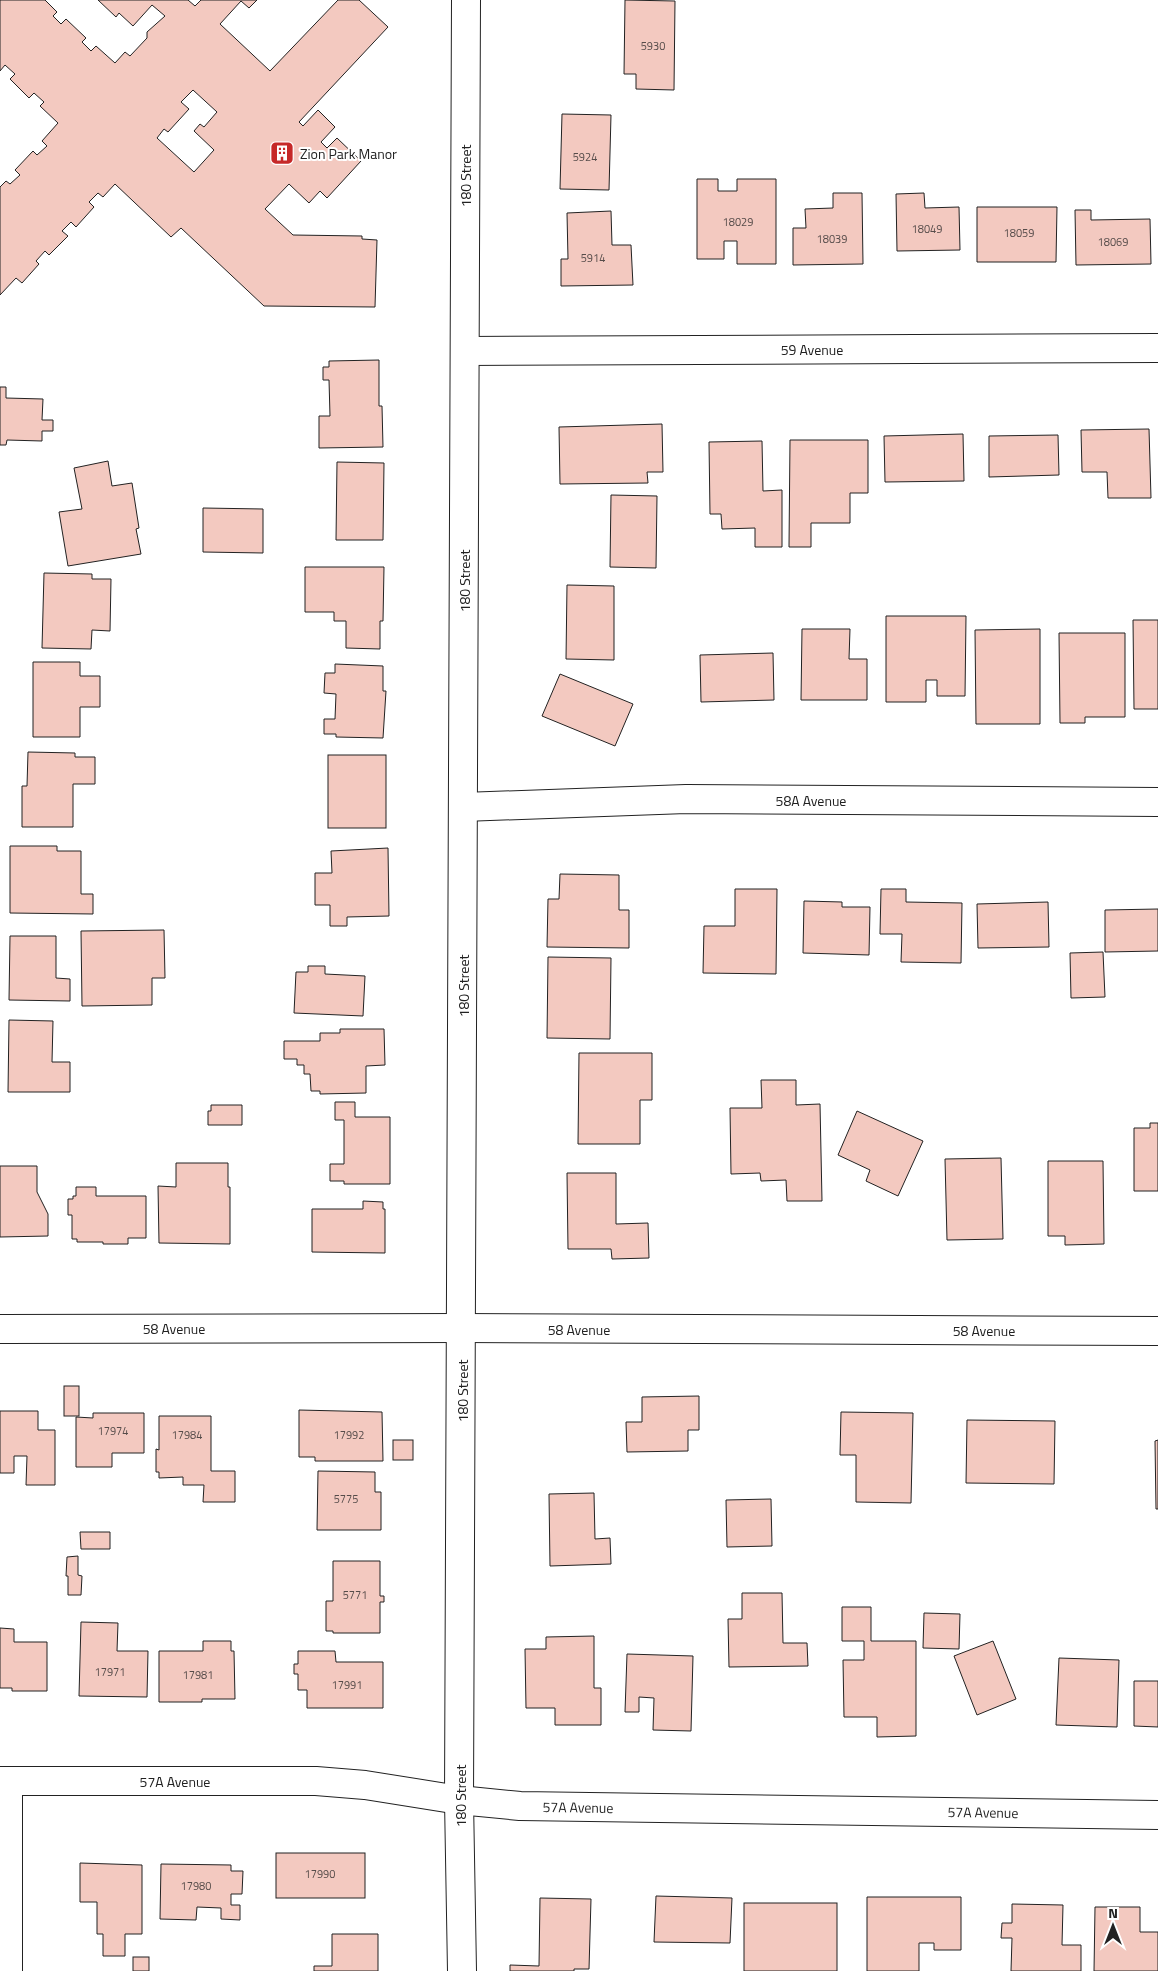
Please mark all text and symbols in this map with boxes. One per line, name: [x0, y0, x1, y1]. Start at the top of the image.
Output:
house number: 5930: [641, 38, 665, 54]
building icon: Zion Park Manor: [269, 140, 295, 166]
place label: Zion Park Manor: [300, 143, 397, 164]
street label: 180 Street: [455, 145, 476, 207]
house number: 5924: [573, 149, 597, 165]
house number: 18029: [723, 214, 753, 230]
house number: 18049: [912, 221, 942, 237]
house number: 18059: [1004, 225, 1034, 241]
house number: 18039: [817, 231, 847, 247]
house number: 18069: [1098, 234, 1128, 250]
house number: 5914: [581, 250, 605, 266]
street label: 59 Avenue: [781, 339, 843, 360]
street label: 180 Street: [454, 550, 475, 612]
street label: 58A Avenue: [776, 790, 846, 811]
street label: 180 Street: [453, 955, 474, 1017]
street label: 58 Avenue: [143, 1318, 205, 1339]
street label: 58 Avenue: [548, 1319, 610, 1340]
street label: 58 Avenue: [953, 1320, 1015, 1341]
street label: 180 Street: [452, 1360, 473, 1422]
house number: 17974: [98, 1423, 128, 1439]
house number: 17984: [172, 1427, 202, 1443]
house number: 17992: [334, 1427, 364, 1443]
house number: 5775: [334, 1491, 358, 1507]
house number: 5771: [343, 1587, 367, 1603]
house number: 17971: [95, 1664, 125, 1680]
house number: 17981: [183, 1667, 213, 1683]
house number: 17991: [332, 1677, 362, 1693]
street label: 180 Street: [450, 1765, 471, 1827]
street label: 57A Avenue: [140, 1771, 210, 1792]
street label: 57A Avenue: [542, 1796, 614, 1818]
street label: 57A Avenue: [947, 1801, 1019, 1823]
house number: 17990: [305, 1866, 335, 1882]
house number: 17980: [181, 1878, 211, 1894]
north arrow: [1088, 1901, 1138, 1951]
text: N: [1108, 1902, 1118, 1923]

